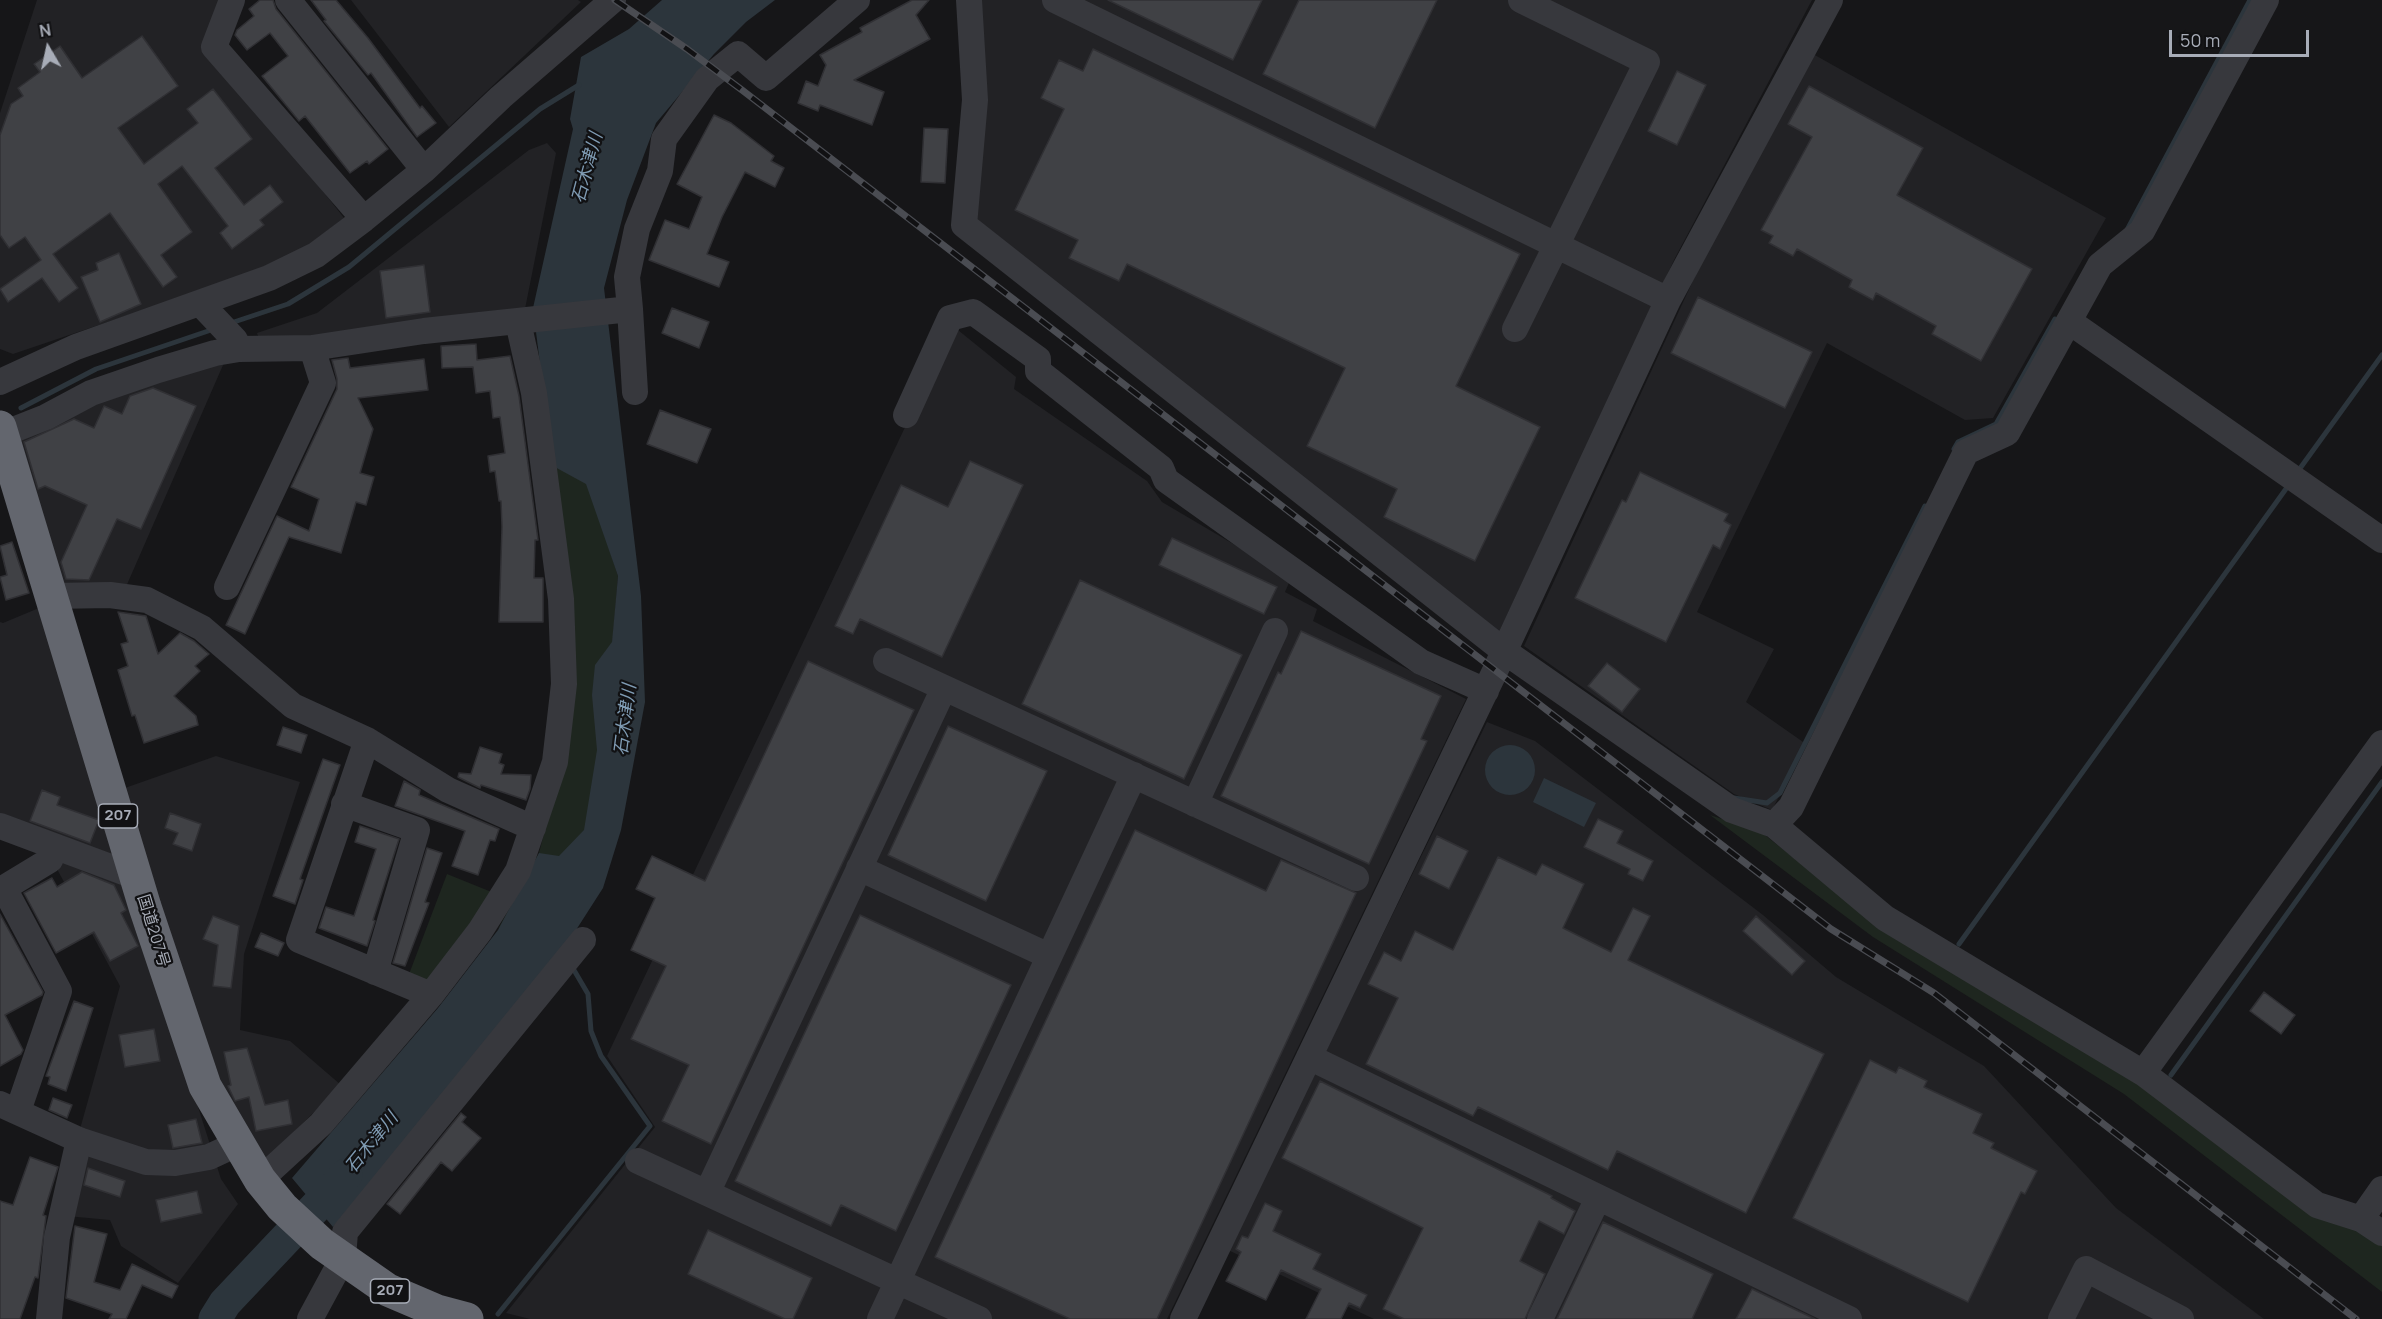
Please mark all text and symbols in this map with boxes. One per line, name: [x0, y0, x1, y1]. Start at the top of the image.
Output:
north arrow: [18, 18, 78, 78]
text: N: [38, 18, 53, 42]
scale bar: [2172, 18, 2312, 56]
text: 50 m: [2180, 28, 2220, 52]
water label: 石木津川: [568, 130, 608, 206]
water label: 石木津川: [611, 683, 641, 757]
road number: 207: [98, 804, 138, 828]
street label: 国道207号: [133, 892, 173, 970]
water label: 石木津川: [341, 1108, 403, 1178]
road number: 207: [370, 1279, 410, 1303]

